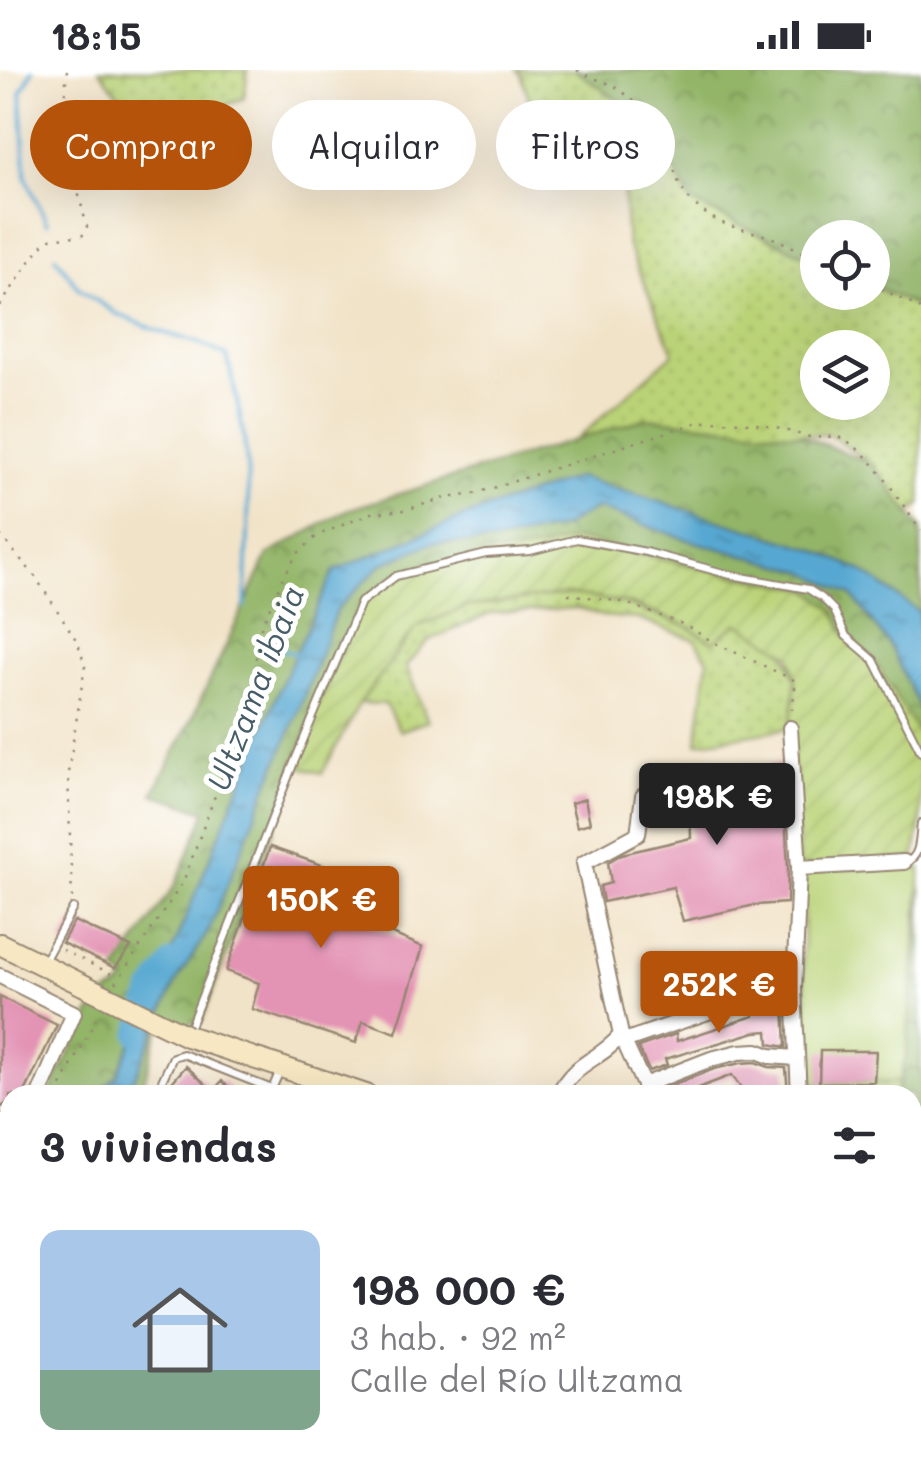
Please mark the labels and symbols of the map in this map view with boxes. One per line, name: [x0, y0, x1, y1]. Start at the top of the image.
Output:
water label: Ultzama ibaia: [196, 579, 313, 796]
pin: 198K €: [636, 763, 798, 848]
pin: 150K €: [240, 866, 402, 951]
pin: 252K €: [638, 951, 800, 1036]

